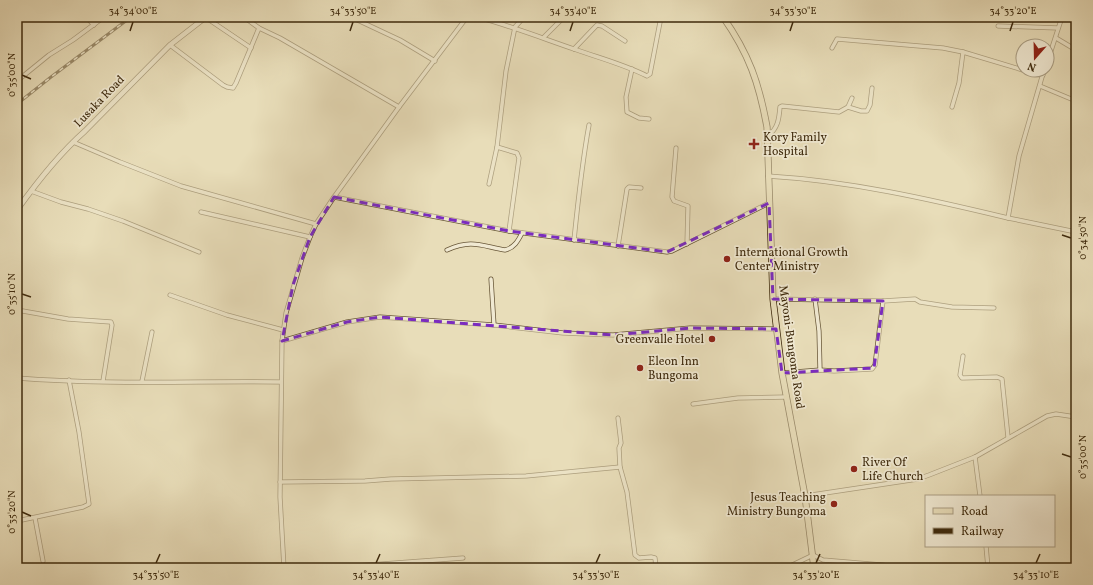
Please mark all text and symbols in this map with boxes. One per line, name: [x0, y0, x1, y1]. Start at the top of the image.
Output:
text: 34°34'00"E: [109, 4, 157, 18]
text: 34°33'50"E: [330, 4, 376, 18]
text: 34°33'40"E: [550, 4, 596, 18]
text: 34°33'30"E: [770, 4, 816, 18]
text: 34°33'20"E: [989, 4, 1037, 18]
north arrow: [1015, 38, 1055, 78]
text: 0°35'00"N: [5, 52, 19, 97]
text: N: [1026, 58, 1038, 74]
street label: Lusaka Road: [71, 72, 129, 131]
place label: Kory Family Hospital: [763, 130, 828, 160]
marker: Kory Family Hospital: [748, 138, 760, 150]
text: 0°34'50"N: [1076, 216, 1090, 260]
place label: International Growth Center Ministry: [735, 245, 848, 275]
marker: International Growth Center Ministry: [722, 254, 732, 264]
text: 0°35'10"N: [5, 272, 19, 315]
street label: Mayoni-Bungoma Road: [774, 284, 808, 410]
place label: Greenvalle Hotel: [616, 332, 704, 348]
marker: Greenvalle Hotel: [707, 334, 717, 344]
place label: Eleon Inn Bungoma: [648, 354, 699, 384]
marker: Eleon Inn Bungoma: [635, 363, 645, 373]
text: 0°35'00"N: [1076, 434, 1090, 479]
place label: River Of Life Church: [862, 455, 924, 485]
marker: River Of Life Church: [849, 464, 859, 474]
text: 0°35'20"N: [5, 490, 19, 534]
place label: Jesus Teaching Ministry Bungoma: [727, 490, 826, 520]
legend: [925, 495, 1055, 547]
marker: Jesus Teaching Ministry Bungoma: [829, 499, 839, 509]
text: Road: [961, 504, 988, 520]
text: Railway: [961, 524, 1004, 540]
text: 34°33'50"E: [133, 568, 179, 582]
text: 34°33'40"E: [353, 568, 399, 582]
text: 34°33'30"E: [573, 568, 619, 582]
text: 34°33'20"E: [792, 568, 840, 582]
text: 34°33'10"E: [1013, 568, 1059, 582]

